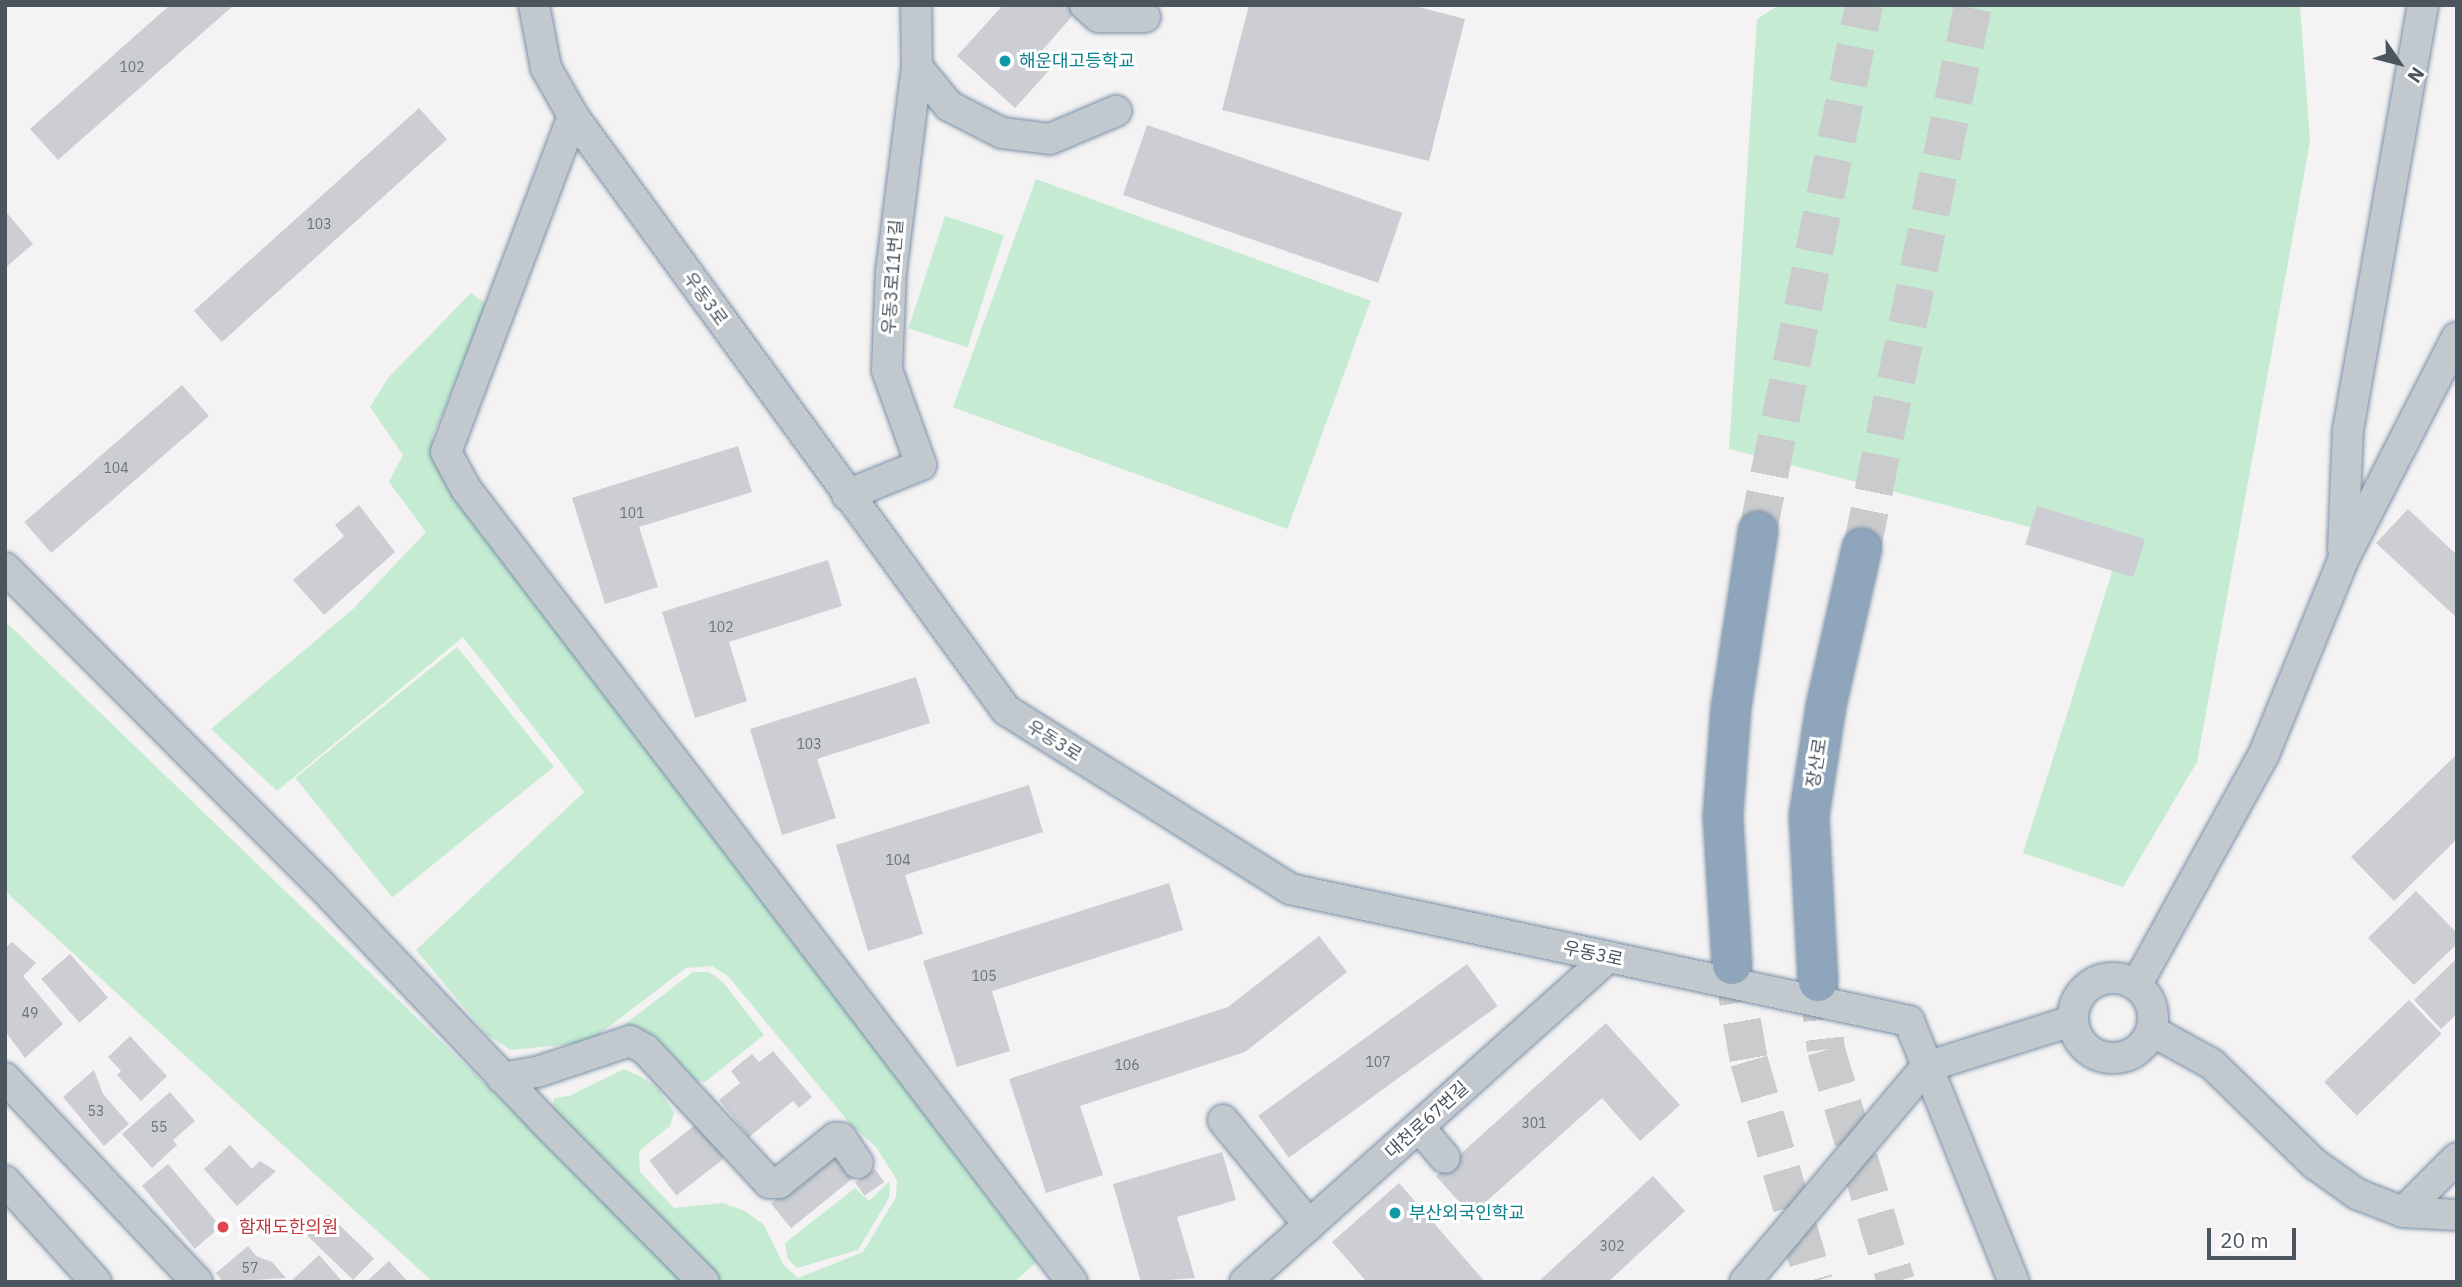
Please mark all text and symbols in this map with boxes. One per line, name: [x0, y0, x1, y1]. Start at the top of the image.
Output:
north arrow: [2364, 28, 2434, 98]
place label: 해운대고등학교: [1019, 50, 1135, 72]
marker: 해운대고등학교: [997, 53, 1013, 69]
house number: 102: [119, 59, 145, 75]
text: N: [2402, 63, 2430, 88]
house number: 103: [306, 216, 332, 232]
street label: 우동3로11번길: [878, 219, 908, 335]
street label: 우동3로: [678, 268, 732, 330]
house number: 104: [103, 460, 129, 476]
house number: 101: [619, 505, 645, 521]
house number: 102: [708, 619, 734, 635]
street label: 우동3로: [1023, 716, 1085, 766]
house number: 103: [796, 736, 822, 752]
street label: 장산로: [1802, 737, 1832, 789]
house number: 104: [885, 852, 911, 868]
street label: 우동3로: [1561, 937, 1625, 971]
house number: 105: [971, 968, 997, 984]
house number: 49: [22, 1005, 38, 1021]
house number: 107: [1365, 1054, 1391, 1070]
house number: 106: [1114, 1057, 1140, 1073]
street label: 대천로67번길: [1381, 1077, 1473, 1163]
house number: 53: [88, 1103, 104, 1119]
house number: 301: [1521, 1115, 1547, 1131]
house number: 55: [151, 1119, 167, 1135]
place label: 부산외국인학교: [1409, 1202, 1525, 1224]
marker: 부산외국인학교: [1387, 1205, 1403, 1221]
scale bar: [2210, 1214, 2299, 1258]
place label: 함재도한의원: [239, 1216, 338, 1238]
marker: 함재도한의원: [213, 1217, 233, 1237]
text: 20 m: [2220, 1226, 2269, 1254]
house number: 302: [1599, 1238, 1625, 1254]
house number: 57: [242, 1260, 258, 1276]

